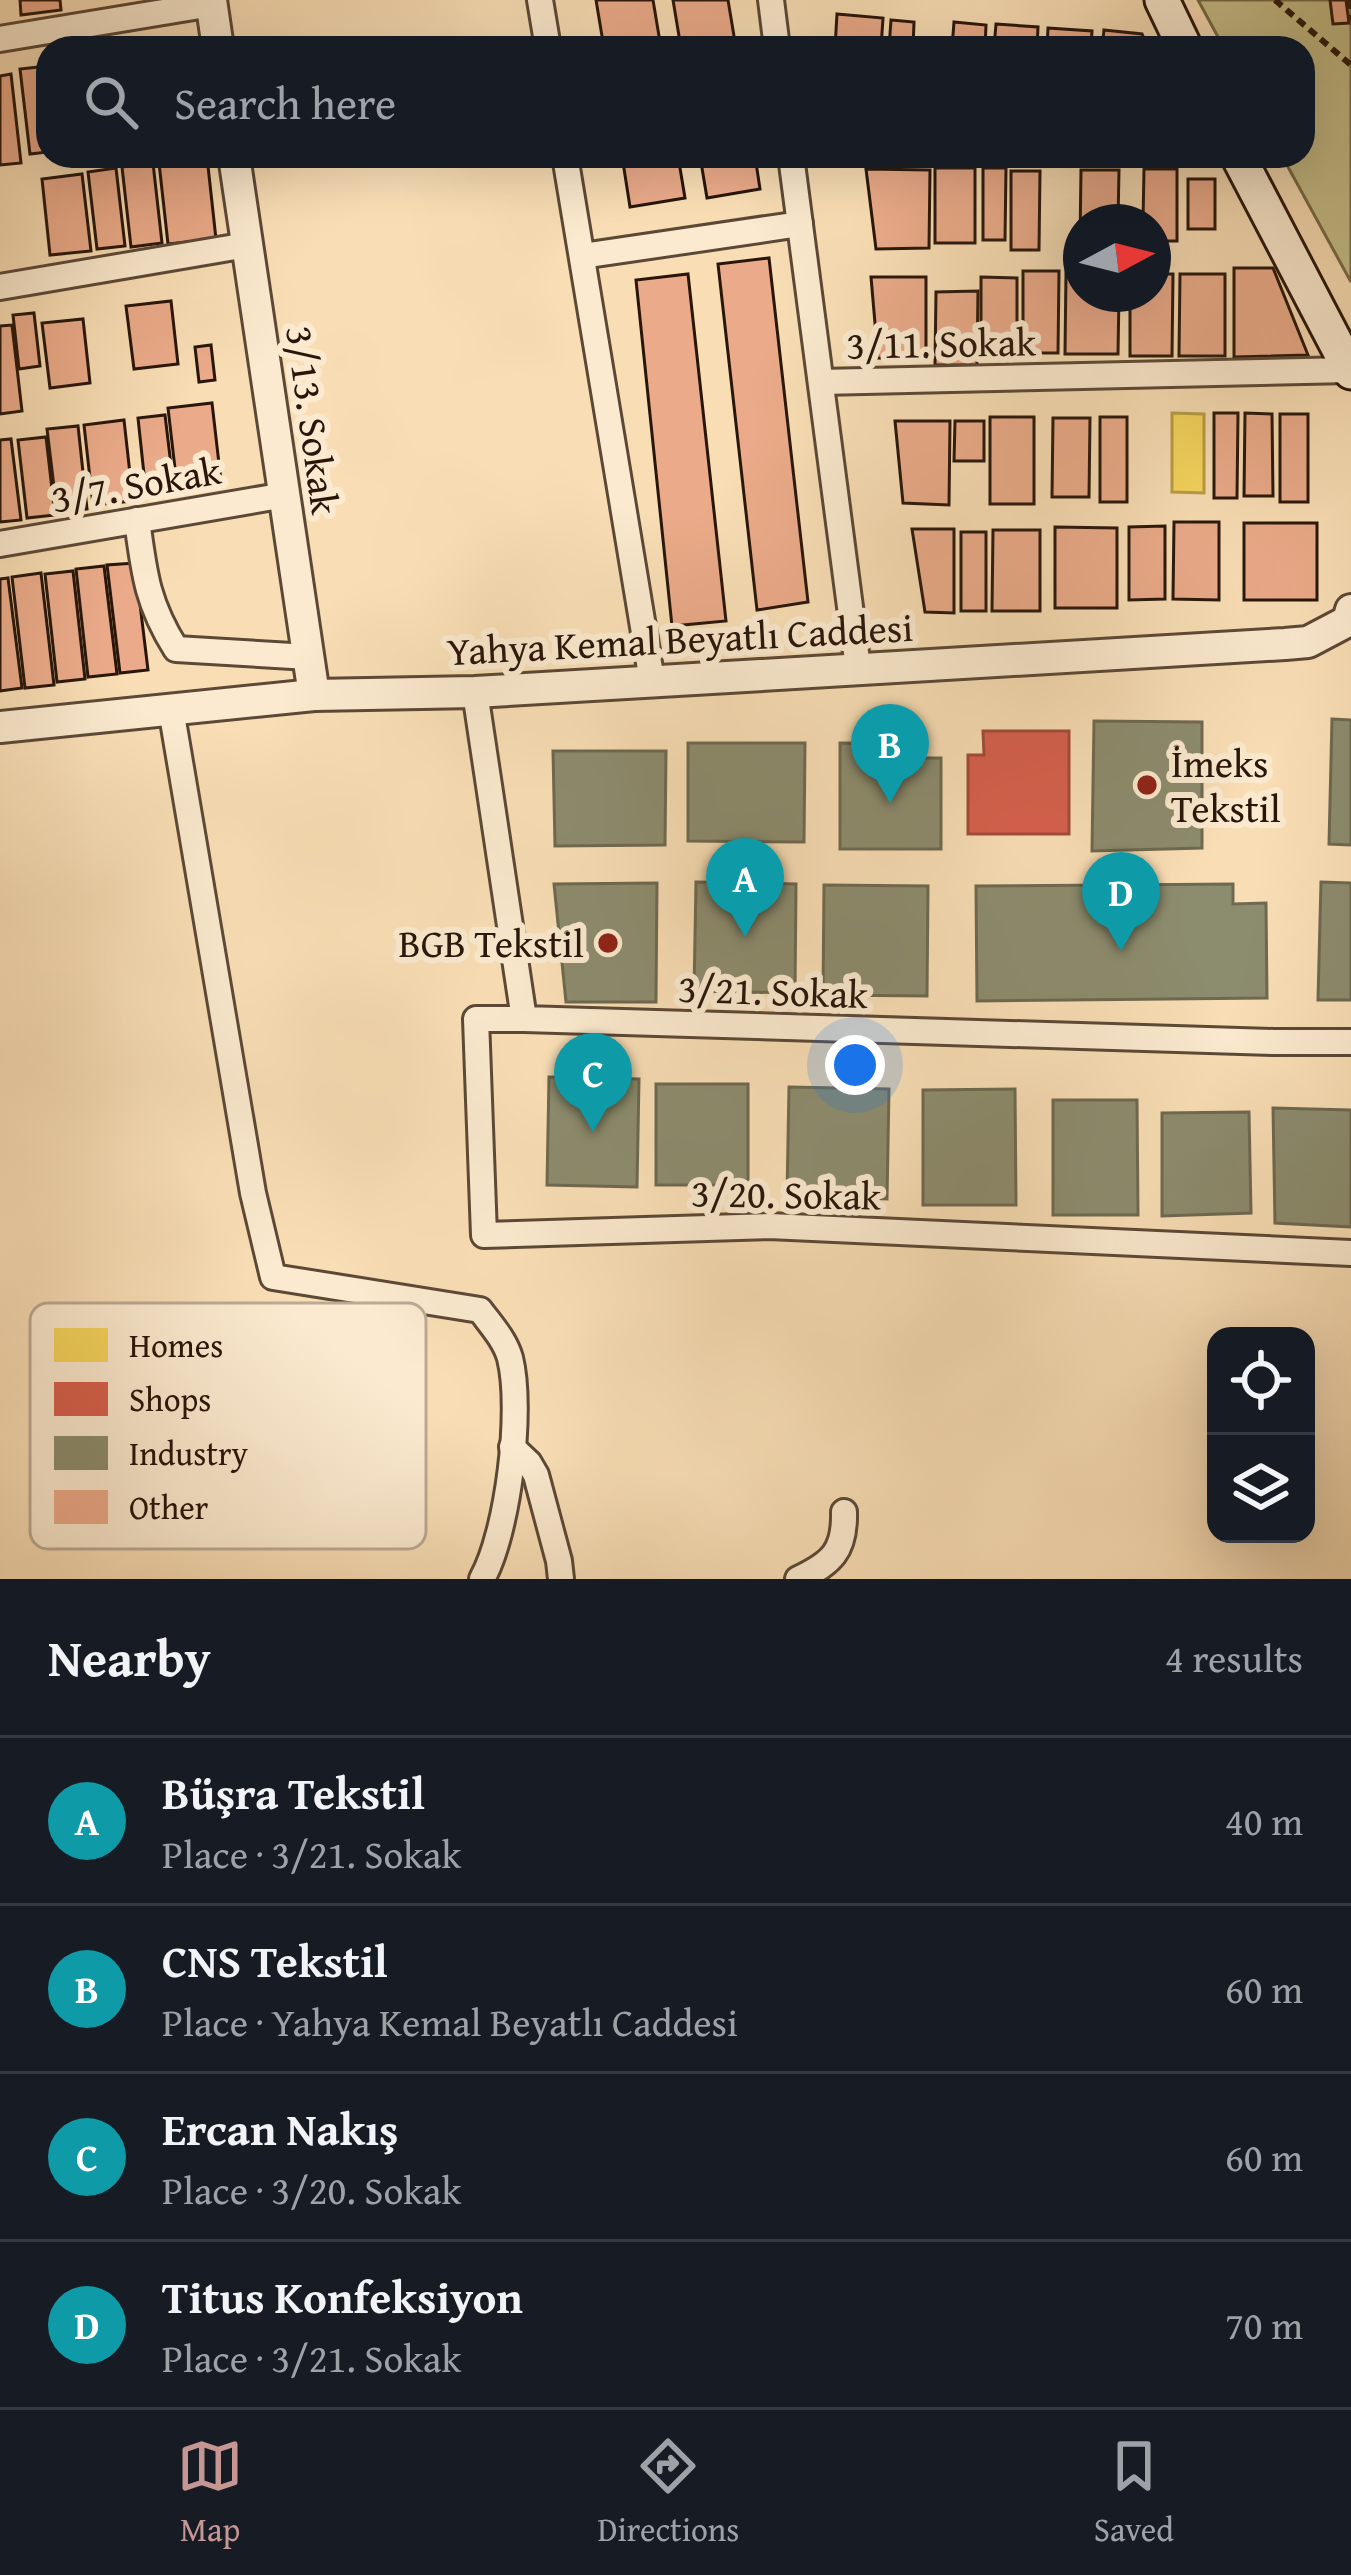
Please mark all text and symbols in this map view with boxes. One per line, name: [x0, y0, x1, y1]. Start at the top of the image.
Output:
search box: [36, 36, 1315, 168]
icon: search: [78, 69, 144, 135]
text: Search here: [174, 70, 396, 135]
north arrow: [1063, 204, 1171, 312]
street label: 3/11. Sokak: [846, 312, 1037, 373]
street label: 3/13. Sokak: [272, 322, 355, 518]
street label: 3/7. Sokak: [47, 441, 225, 526]
street label: Yahya Kemal Beyatlı Caddesi: [446, 598, 914, 679]
pin: B: [851, 704, 929, 803]
place label: İmeks Tekstil: [1171, 734, 1281, 836]
marker: İmeks Tekstil: [1134, 772, 1160, 798]
pin: A: [706, 838, 784, 937]
pin: D: [1082, 852, 1160, 951]
place label: BGB Tekstil: [399, 914, 584, 971]
marker: BGB Tekstil: [595, 930, 621, 956]
street label: 3/21. Sokak: [677, 959, 869, 1022]
pin: C: [554, 1033, 632, 1132]
your location: [825, 1035, 885, 1095]
street label: 3/20. Sokak: [691, 1163, 882, 1224]
legend: [30, 1303, 426, 1549]
text: Homes: [129, 1321, 223, 1369]
map controls: [1207, 1327, 1315, 1543]
button: locate: [1207, 1327, 1315, 1435]
text: Shops: [129, 1375, 211, 1423]
text: Industry: [129, 1429, 248, 1477]
button: layers: [1207, 1435, 1315, 1543]
text: Other: [129, 1483, 209, 1531]
text: Nearby: [48, 1620, 211, 1695]
text: 4 results: [1165, 1629, 1303, 1686]
text: Büşra Tekstil: [162, 1760, 425, 1825]
text: A: [75, 1792, 99, 1849]
text: 40 m: [1225, 1792, 1303, 1849]
text: Place · 3/21. Sokak: [162, 1825, 461, 1882]
text: CNS Tekstil: [162, 1928, 388, 1993]
text: B: [75, 1960, 99, 2017]
text: 60 m: [1225, 1960, 1303, 2017]
text: Place · Yahya Kemal Beyatlı Caddesi: [162, 1993, 738, 2050]
text: Ercan Nakış: [162, 2096, 398, 2161]
text: C: [76, 2128, 98, 2185]
text: 60 m: [1225, 2128, 1303, 2185]
text: Place · 3/20. Sokak: [162, 2161, 461, 2218]
text: Titus Konfeksiyon: [162, 2264, 523, 2329]
text: D: [74, 2296, 100, 2353]
text: 70 m: [1225, 2296, 1303, 2353]
text: Place · 3/21. Sokak: [162, 2329, 461, 2386]
tab: Map: [177, 2433, 243, 2553]
tab: Directions: [598, 2433, 739, 2553]
tab: Saved: [1094, 2433, 1174, 2553]

